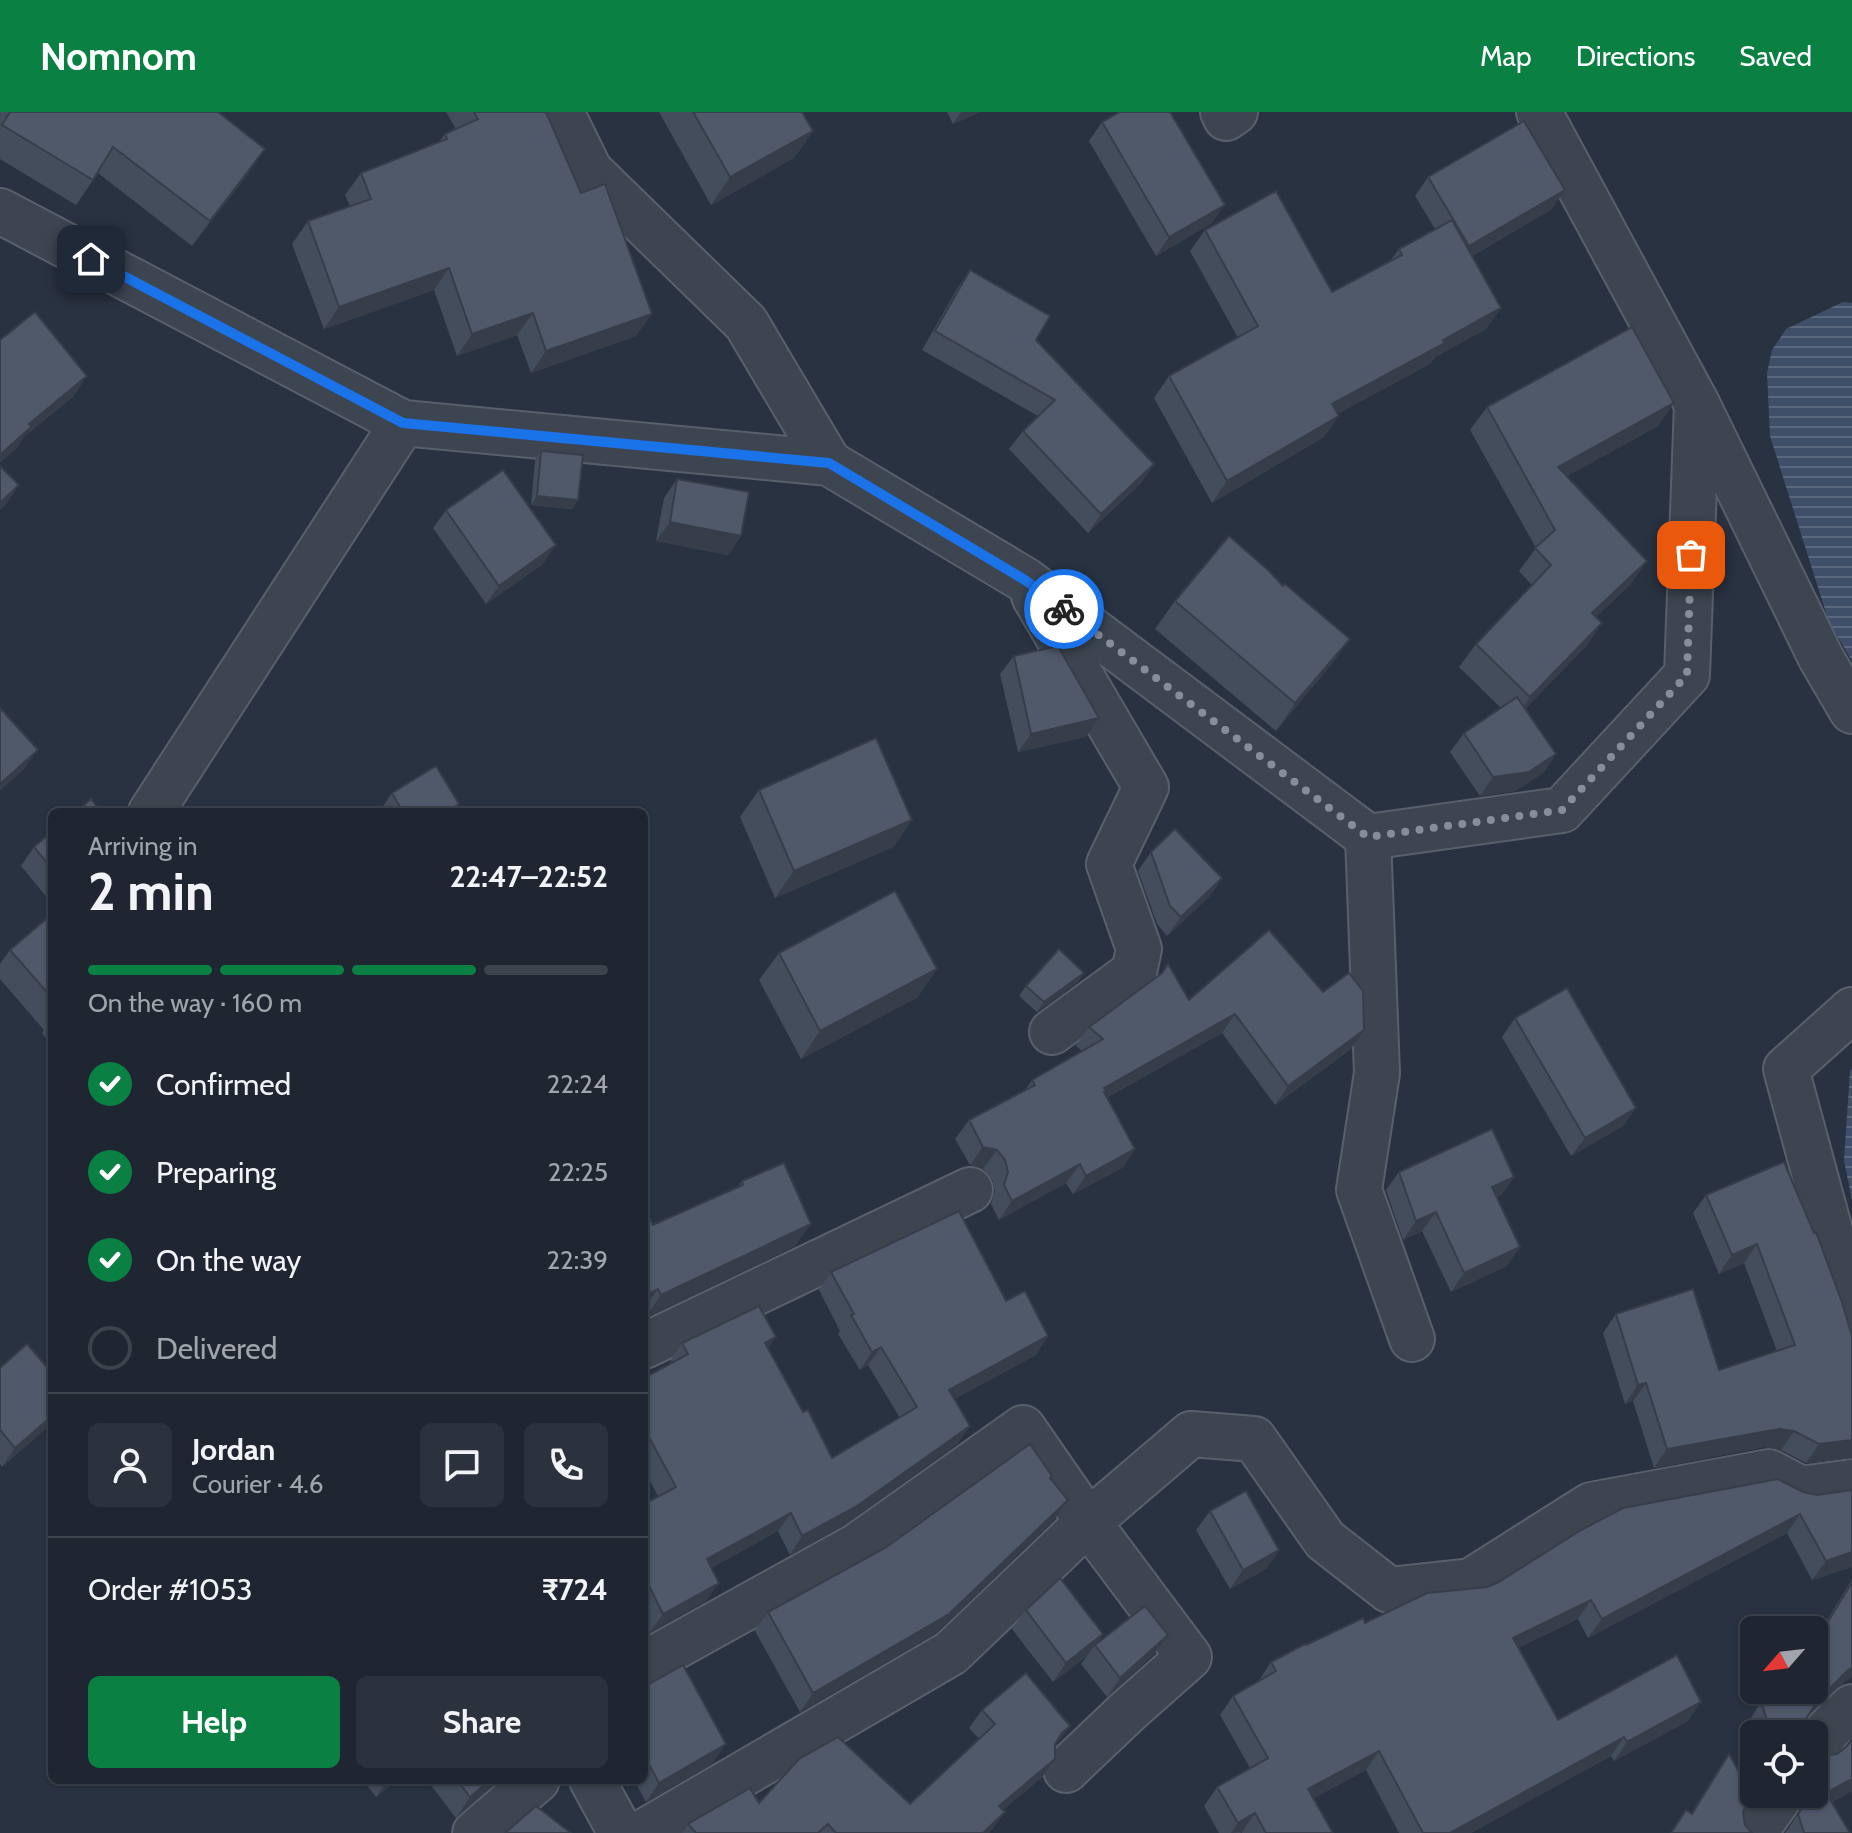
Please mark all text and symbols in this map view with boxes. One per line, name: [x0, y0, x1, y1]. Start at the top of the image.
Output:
text: Nomnom: [40, 33, 197, 80]
text: Map: [1480, 39, 1532, 73]
text: Directions: [1576, 39, 1695, 73]
text: Saved: [1739, 39, 1812, 73]
pin: [57, 225, 125, 293]
icon: home: [69, 237, 113, 281]
pin: [1657, 521, 1725, 589]
icon: bag: [1669, 533, 1713, 577]
courier: [1024, 569, 1104, 649]
icon: bike: [1042, 587, 1086, 631]
text: Arriving in: [88, 830, 198, 862]
text: 22:47–22:52: [450, 858, 608, 895]
text: 2 min: [88, 860, 214, 923]
text: On the way · 160 m: [88, 987, 302, 1019]
icon: check: [88, 1062, 132, 1106]
text: Confirmed: [156, 1066, 291, 1103]
text: 22:24: [547, 1068, 608, 1100]
icon: check: [88, 1150, 132, 1194]
text: Preparing: [156, 1154, 276, 1191]
text: 22:25: [548, 1156, 608, 1188]
icon: check: [88, 1238, 132, 1282]
text: On the way: [156, 1242, 301, 1279]
text: 22:39: [547, 1244, 608, 1276]
text: Delivered: [156, 1330, 277, 1367]
button: person: [88, 1423, 172, 1507]
button: chat: [420, 1423, 504, 1507]
button: phone: [524, 1423, 608, 1507]
text: Jordan: [192, 1431, 275, 1468]
text: Courier · 4.6: [192, 1468, 324, 1500]
text: Order #1053: [88, 1571, 253, 1608]
text: ₹724: [542, 1571, 608, 1608]
north arrow: [1740, 1616, 1828, 1704]
map controls: [1740, 1616, 1828, 1808]
button: Help: [88, 1676, 340, 1768]
button: Share: [356, 1676, 608, 1768]
button: locate: [1740, 1720, 1828, 1808]

